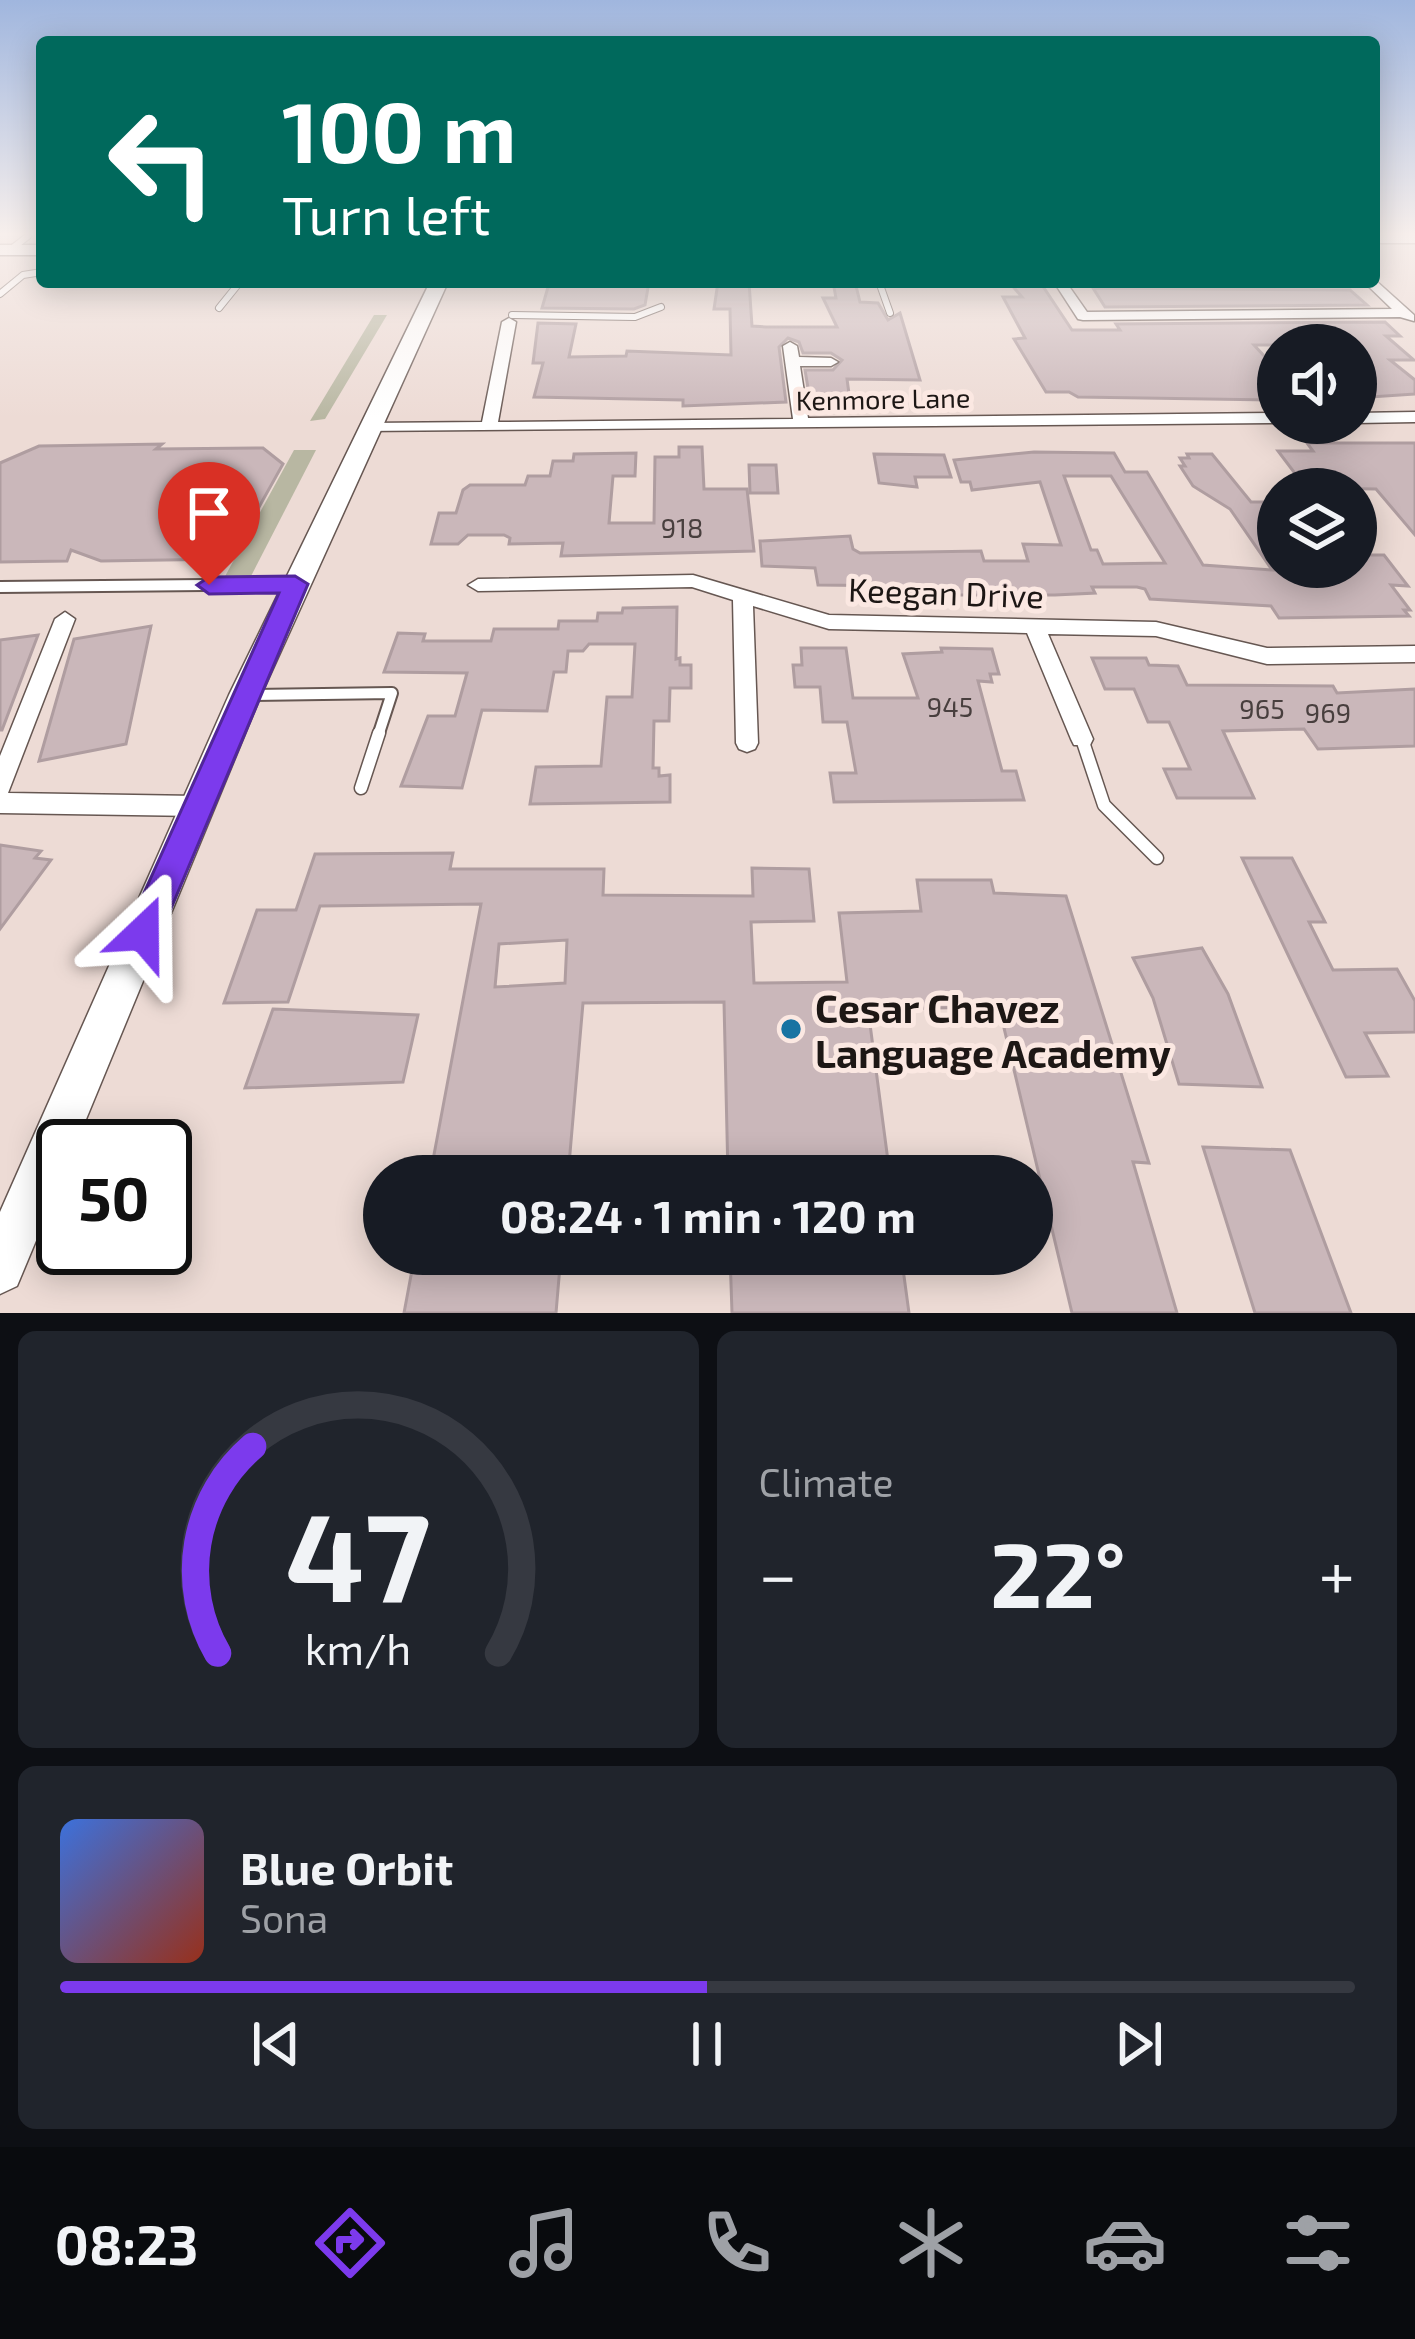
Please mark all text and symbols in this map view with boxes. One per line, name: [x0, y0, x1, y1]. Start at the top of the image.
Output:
text: 100 m: [282, 79, 516, 180]
icon: left: [84, 84, 240, 240]
text: Turn left: [282, 181, 491, 246]
map controls: [1257, 324, 1377, 588]
button: sound: [1257, 324, 1377, 444]
street label: Kenmore Lane: [795, 380, 971, 416]
pin: [158, 462, 260, 585]
button: layers: [1257, 468, 1377, 588]
icon: arrive: [176, 480, 242, 546]
house number: 918: [661, 511, 703, 543]
street label: Keegan Drive: [847, 569, 1045, 615]
house number: 945: [927, 690, 973, 722]
house number: 965: [1239, 692, 1285, 724]
house number: 969: [1305, 696, 1351, 728]
position arrow: [80, 870, 206, 996]
place label: Cesar Chavez Language Academy: [815, 984, 1171, 1077]
marker: Cesar Chavez Language Academy: [778, 1016, 804, 1042]
speed limit sign: 50: [36, 1119, 192, 1275]
text: 08:24 · 1 min · 120 m: [500, 1188, 916, 1242]
text: Climate: [759, 1458, 893, 1505]
text: 47: [286, 1477, 431, 1627]
text: 22°: [990, 1518, 1126, 1626]
text: −: [759, 1533, 797, 1612]
text: +: [1319, 1533, 1355, 1612]
text: km/h: [305, 1621, 411, 1673]
text: Blue Orbit: [240, 1840, 453, 1894]
text: Sona: [240, 1894, 328, 1941]
icon: previous: [243, 2011, 309, 2077]
icon: pause: [674, 2011, 740, 2077]
icon: next: [1106, 2011, 1172, 2077]
icon: directions: [308, 2201, 392, 2285]
icon: music: [502, 2201, 586, 2285]
icon: phone: [695, 2201, 779, 2285]
icon: climate: [889, 2201, 973, 2285]
icon: car: [1083, 2201, 1167, 2285]
icon: filters: [1276, 2201, 1360, 2285]
text: 08:23: [55, 2211, 198, 2276]

